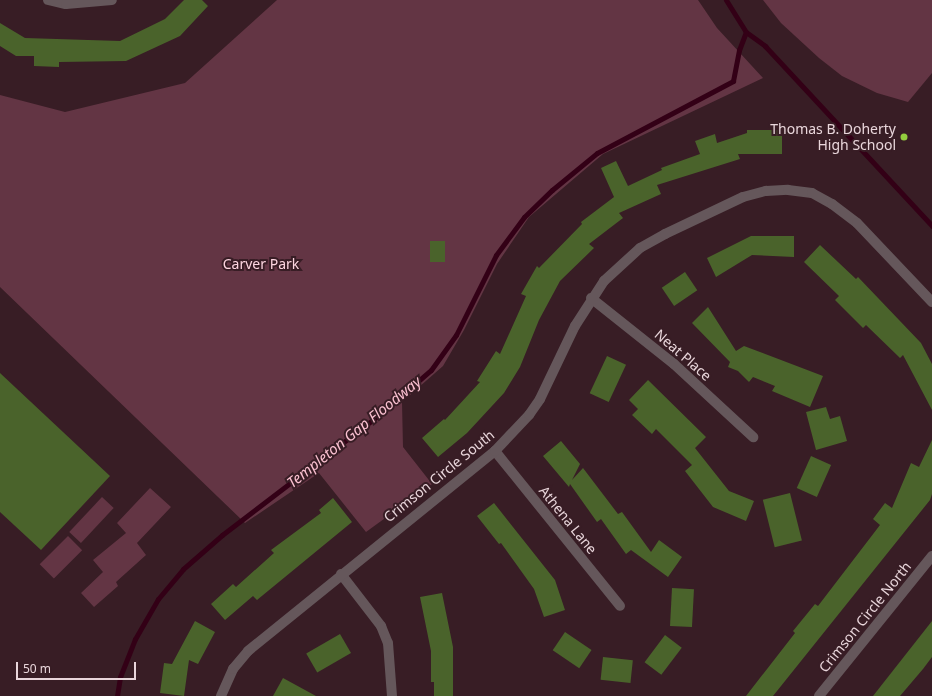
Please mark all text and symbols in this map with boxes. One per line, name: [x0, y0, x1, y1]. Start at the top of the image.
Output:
place label: Thomas B. Doherty High School: [770, 121, 896, 154]
marker: Thomas B. Doherty High School: [899, 132, 909, 142]
park label: Carver Park: [223, 256, 299, 272]
street label: Neat Place: [651, 326, 715, 384]
water label: Templeton Gap Floodway: [283, 372, 425, 492]
street label: Crimson Circle South: [380, 426, 498, 526]
street label: Athena Lane: [536, 483, 600, 557]
street label: Crimson Circle North: [815, 558, 915, 676]
scale bar: [18, 654, 138, 680]
text: 50 m: [23, 660, 51, 677]

